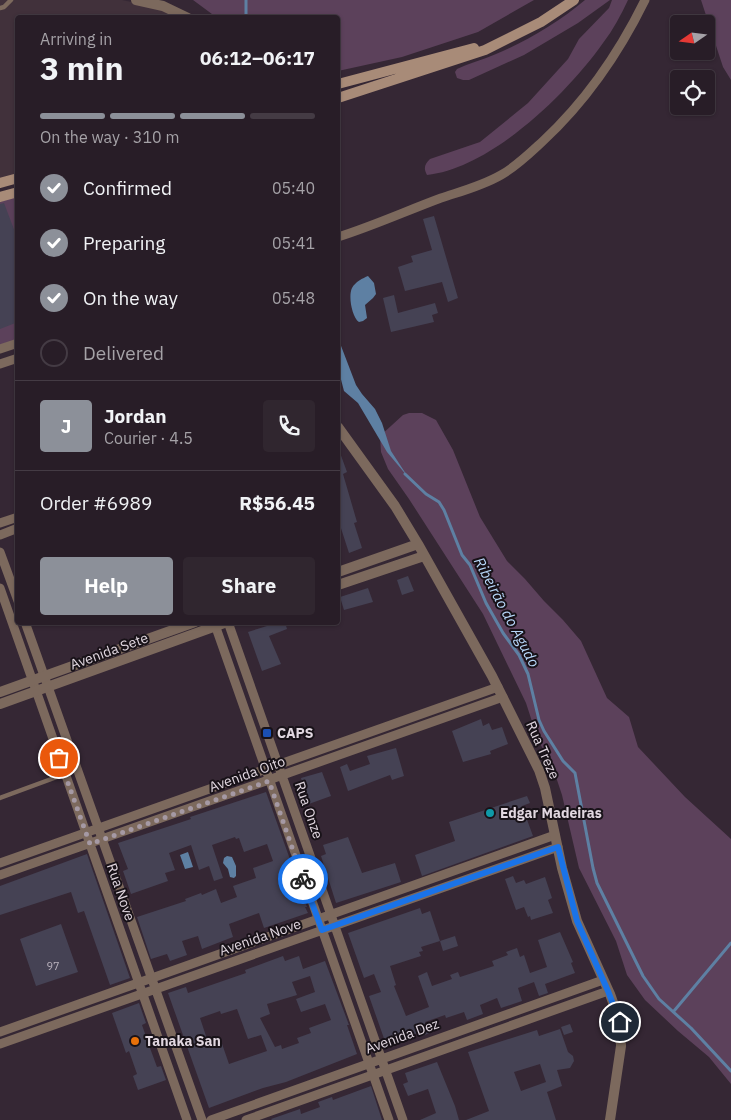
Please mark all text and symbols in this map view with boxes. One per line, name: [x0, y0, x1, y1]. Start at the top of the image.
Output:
north arrow: [670, 15, 715, 60]
map controls: [670, 15, 715, 115]
text: Arriving in: [40, 29, 112, 49]
text: 06:12–06:17: [200, 46, 315, 70]
text: 3 min: [40, 47, 124, 89]
button: locate: [670, 70, 715, 115]
text: On the way · 310 m: [40, 127, 179, 147]
icon: check: [40, 174, 68, 202]
text: Confirmed: [83, 176, 172, 200]
text: 05:40: [272, 178, 315, 198]
icon: check: [40, 229, 68, 257]
text: Preparing: [83, 231, 165, 255]
text: 05:41: [272, 233, 315, 253]
icon: check: [40, 284, 68, 312]
text: On the way: [83, 286, 178, 310]
text: 05:48: [272, 288, 315, 308]
text: Delivered: [83, 341, 164, 365]
button: phone: [263, 400, 315, 452]
text: Jordan: [104, 404, 167, 428]
text: J: [61, 414, 71, 438]
text: Courier · 4.5: [104, 428, 193, 448]
text: Order #6989: [40, 491, 152, 515]
text: R$56.45: [239, 491, 315, 515]
water label: Ribeirão do Agudo: [470, 554, 544, 670]
button: Help: [40, 557, 173, 615]
button: Share: [183, 557, 315, 615]
street label: Avenida Sete: [67, 628, 151, 673]
street label: Rua Treze: [522, 718, 564, 782]
place label: CAPS: [277, 724, 314, 742]
marker: CAPS: [261, 727, 273, 739]
pin: [38, 737, 80, 779]
icon: bag: [45, 744, 73, 772]
street label: Avenida Oito: [207, 752, 288, 796]
street label: Rua Onze: [291, 779, 327, 841]
place label: Edgar Madeiras: [500, 804, 602, 822]
marker: Edgar Madeiras: [484, 807, 496, 819]
courier: [278, 854, 328, 904]
street label: Rua Nove: [103, 861, 139, 923]
icon: bike: [289, 865, 317, 893]
street label: Avenida Nove: [217, 914, 304, 959]
house number: 97: [46, 959, 60, 973]
pin: [599, 1001, 641, 1043]
icon: home: [606, 1008, 634, 1036]
street label: Avenida Dez: [363, 1014, 442, 1058]
place label: Tanaka San: [145, 1032, 221, 1050]
marker: Tanaka San: [129, 1035, 141, 1047]

